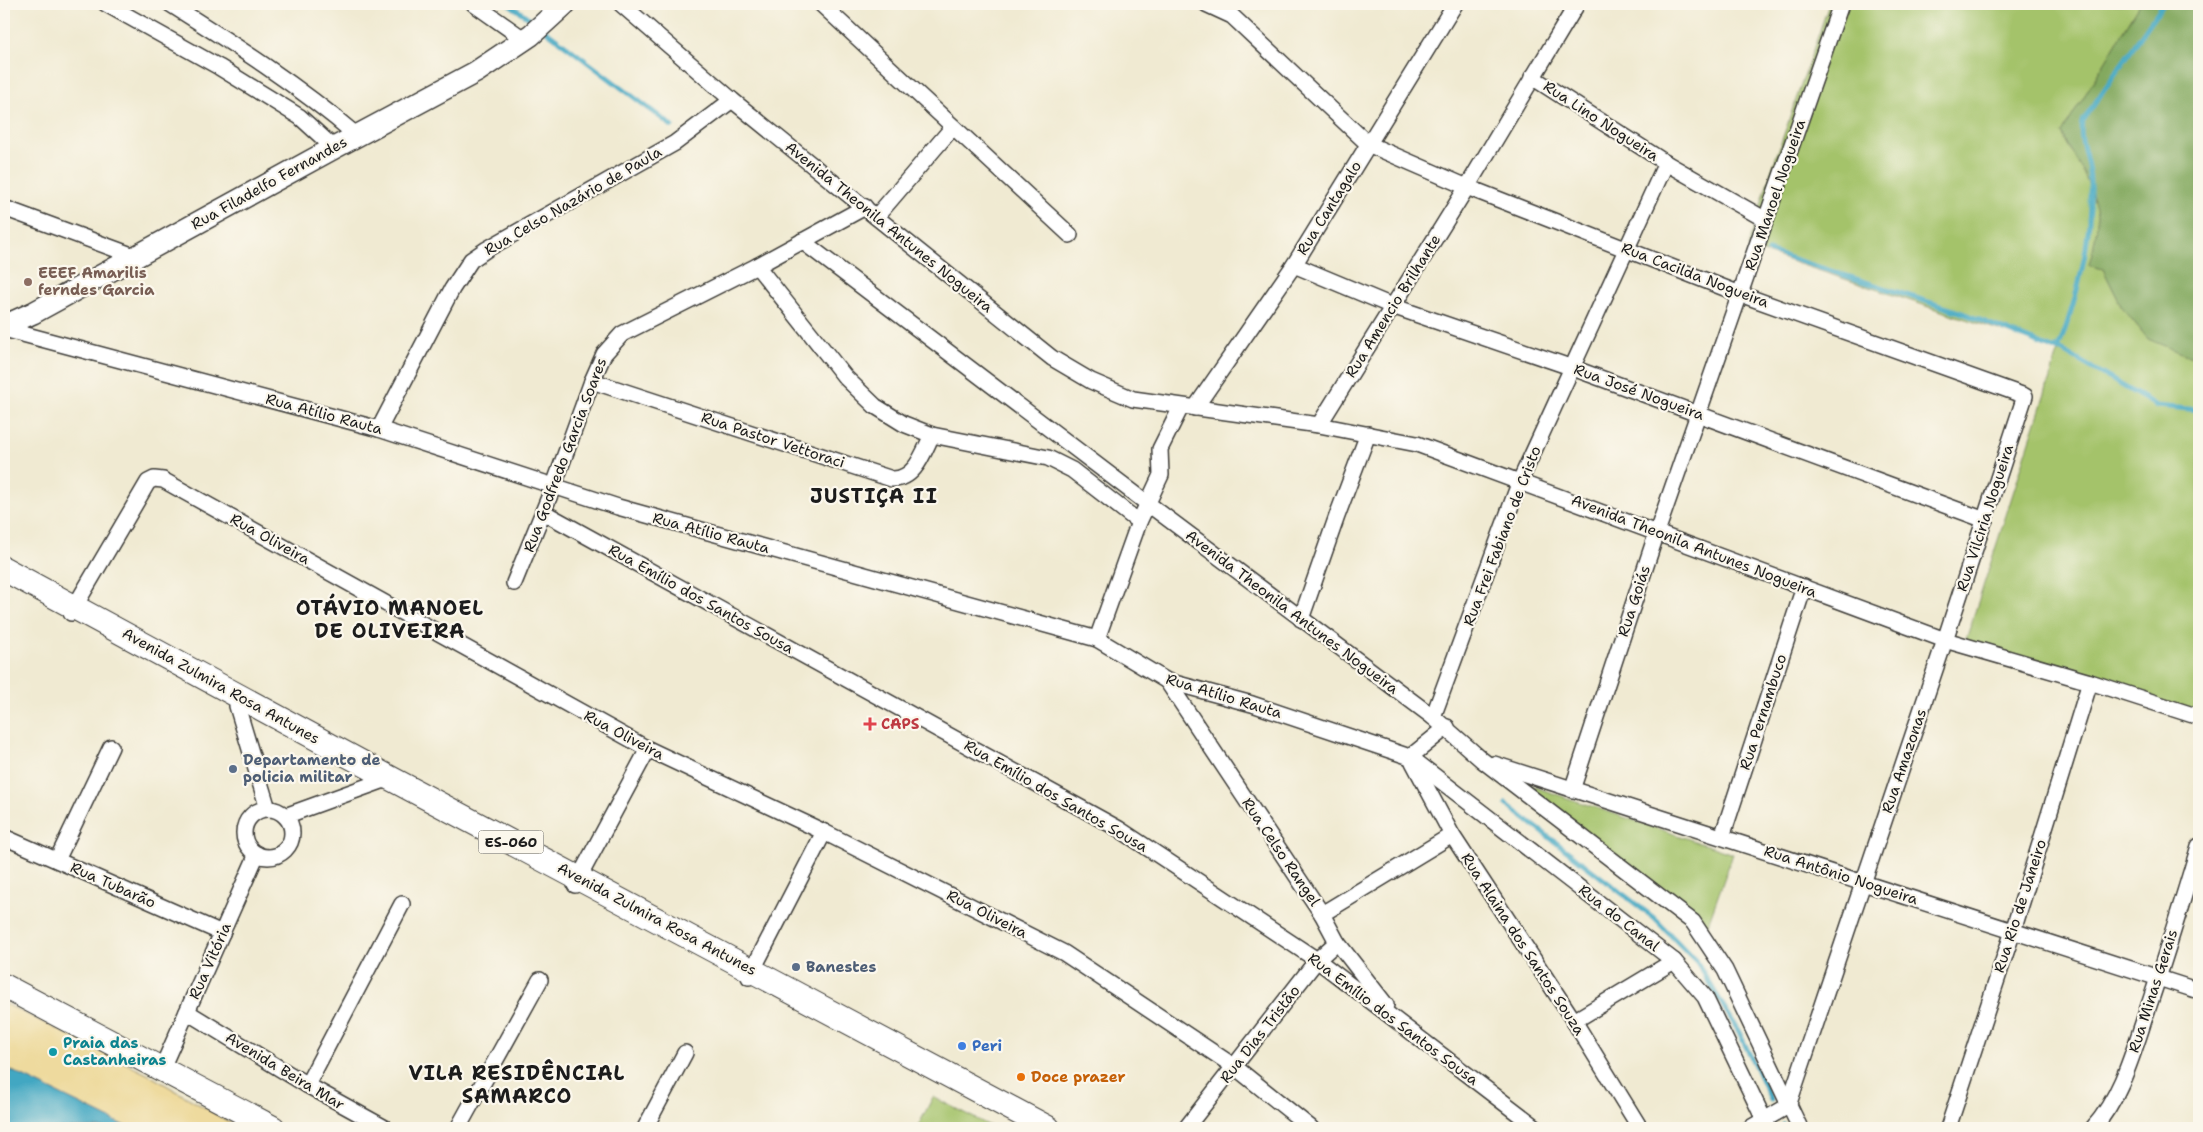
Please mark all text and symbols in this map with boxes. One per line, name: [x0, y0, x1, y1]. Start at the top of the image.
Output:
street label: Rua Lino Nogueira: [1539, 76, 1663, 166]
street label: Rua Manoel Nogueira: [1740, 116, 1810, 273]
street label: Rua Filadelfo Fernandes: [187, 132, 351, 234]
street label: Avenida Theonila Antunes Nogueira: [781, 137, 997, 317]
street label: Rua Celso Nazário de Paula: [481, 142, 666, 260]
street label: Rua Cantagalo: [1292, 157, 1366, 259]
street label: Rua Amencio Brilhante: [1341, 230, 1445, 382]
street label: Rua Cacilda Nogueira: [1618, 238, 1772, 313]
place label: EEEF Amarilis ferndes Garcia: [38, 263, 155, 300]
marker: EEEF Amarilis ferndes Garcia: [22, 276, 34, 288]
street label: Rua Godfredo Garcia Soares: [519, 355, 611, 555]
street label: Rua José Nogueira: [1571, 359, 1707, 425]
street label: Rua Atílio Rauta: [263, 389, 385, 439]
street label: Rua Pastor Vettoraci: [699, 407, 847, 473]
street label: Rua Vilciria Nogueira: [1952, 441, 2018, 594]
street label: Rua Frei Fabiano de Cristo: [1458, 443, 1546, 629]
district label: JUSTIÇA II: [810, 483, 938, 509]
street label: Avenida Theonila Antunes Nogueira: [1568, 490, 1820, 602]
street label: Rua Atílio Rauta: [650, 508, 772, 558]
street label: Rua Oliveira: [227, 509, 314, 569]
street label: Avenida Theonila Antunes Nogueira: [1182, 525, 1403, 699]
street label: Rua Emílio dos Santos Sousa: [605, 540, 798, 659]
street label: Rua Goiás: [1613, 563, 1655, 639]
district label: OTÁVIO MANOEL DE OLIVEIRA: [296, 593, 484, 644]
street label: Avenida Zulmira Rosa Antunes: [119, 623, 323, 749]
street label: Rua Pernambuco: [1735, 651, 1791, 773]
street label: Rua Atílio Rauta: [1164, 669, 1285, 723]
street label: Rua Oliveira: [580, 706, 668, 765]
street label: Rua Amazonas: [1877, 706, 1931, 816]
place label: CAPS: [881, 714, 920, 734]
marker: CAPS: [863, 717, 877, 731]
street label: Rua Emílio dos Santos Sousa: [961, 735, 1152, 857]
place label: Departamento de policia militar: [243, 750, 381, 787]
marker: Departamento de policia militar: [227, 763, 239, 775]
street label: Rua Celso Rangel: [1237, 794, 1325, 910]
road number: ES-060: [478, 830, 544, 854]
street label: Rua Rio de Janeiro: [1989, 837, 2051, 975]
street label: Rua Antônio Nogueira: [1761, 841, 1921, 910]
street label: Rua Alaina dos Santos Souza: [1456, 849, 1590, 1040]
street label: Rua Tubarão: [67, 857, 159, 913]
street label: Avenida Zulmira Rosa Antunes: [554, 858, 760, 980]
street label: Rua do Canal: [1574, 880, 1664, 956]
street label: Rua Oliveira: [943, 885, 1031, 943]
street label: Rua Vitória: [184, 919, 236, 1003]
street label: Rua Minas Gerais: [2124, 927, 2182, 1055]
street label: Rua Emílio dos Santos Sousa: [1304, 948, 1483, 1090]
place label: Banestes: [806, 957, 876, 977]
marker: Banestes: [790, 961, 802, 973]
street label: Rua Dias Tristão: [1216, 981, 1304, 1087]
street label: Avenida Beira Mar: [222, 1027, 348, 1115]
place label: Praia das Castanheiras: [63, 1033, 167, 1070]
place label: Peri: [972, 1036, 1002, 1056]
marker: Peri: [956, 1040, 968, 1052]
marker: Praia das Castanheiras: [47, 1046, 59, 1058]
district label: VILA RESIDÊNCIAL SAMARCO: [409, 1059, 625, 1109]
place label: Doce prazer: [1031, 1067, 1126, 1087]
marker: Doce prazer: [1015, 1071, 1027, 1083]

